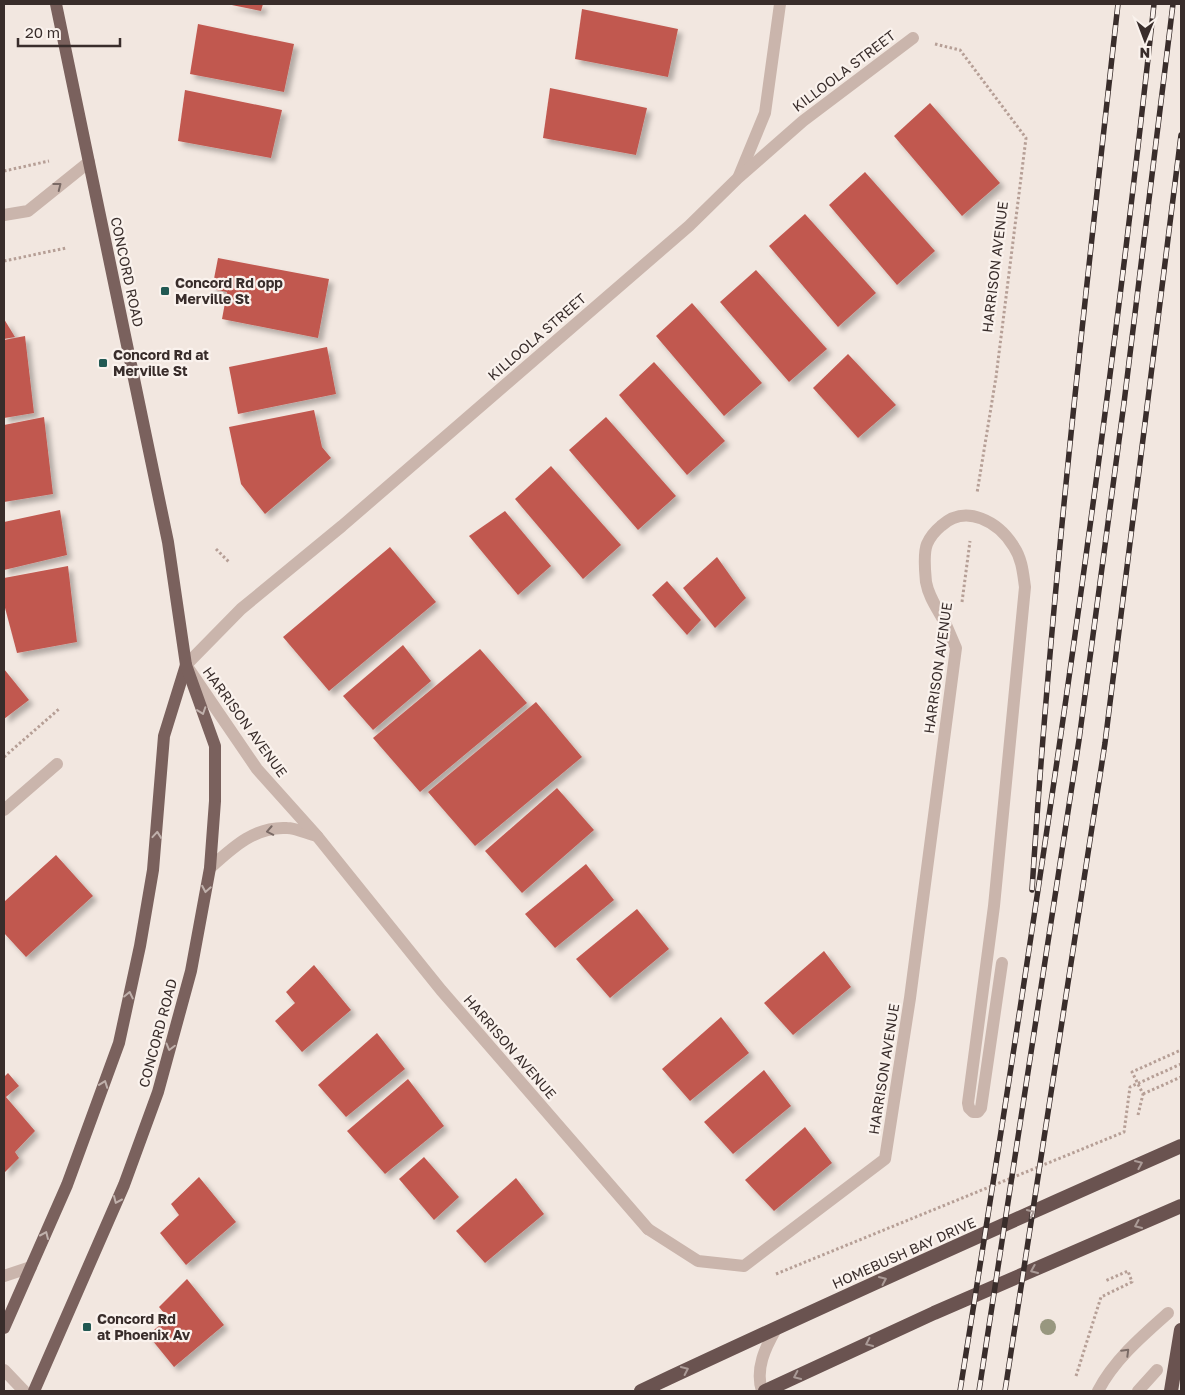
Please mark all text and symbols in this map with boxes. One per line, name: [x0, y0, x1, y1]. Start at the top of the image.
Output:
scale bar: [18, 15, 120, 47]
north arrow: [1120, 15, 1170, 65]
text: 20 m: [25, 23, 60, 41]
street label: KILLOOLA STREET: [789, 26, 899, 115]
text: N: [1139, 45, 1150, 62]
one-way arrow: [52, 184, 61, 192]
street label: HARRISON AVENUE: [978, 200, 1011, 334]
street label: CONCORD ROAD: [108, 215, 147, 328]
place label: Concord Rd opp Merville St: [175, 274, 283, 307]
marker: Concord Rd opp Merville St: [159, 285, 171, 297]
street label: KILLOOLA STREET: [484, 289, 589, 384]
place label: Concord Rd at Merville St: [113, 346, 209, 379]
marker: Concord Rd at Merville St: [97, 357, 109, 369]
street label: HARRISON AVENUE: [920, 601, 955, 735]
street label: HARRISON AVENUE: [200, 663, 291, 780]
one-way arrow: [196, 706, 206, 715]
one-way arrow: [265, 825, 274, 835]
one-way arrow: [151, 831, 162, 839]
one-way arrow: [201, 884, 212, 893]
street label: CONCORD ROAD: [135, 977, 180, 1089]
one-way arrow: [123, 991, 134, 1000]
street label: HARRISON AVENUE: [461, 991, 560, 1102]
street label: HARRISON AVENUE: [865, 1002, 902, 1136]
one-way arrow: [166, 1042, 176, 1050]
one-way arrow: [98, 1080, 108, 1089]
one-way arrow: [1135, 1160, 1143, 1170]
one-way arrow: [113, 1195, 123, 1204]
one-way arrow: [1026, 1209, 1035, 1220]
street label: HOMEBUSH BAY DRIVE: [829, 1213, 978, 1292]
one-way arrow: [1134, 1218, 1143, 1229]
one-way arrow: [38, 1231, 49, 1240]
one-way arrow: [1030, 1264, 1039, 1275]
one-way arrow: [878, 1275, 887, 1286]
place label: Concord Rd at Phoenix Av: [97, 1310, 191, 1343]
marker: Concord Rd at Phoenix Av: [81, 1321, 93, 1333]
one-way arrow: [865, 1337, 874, 1347]
one-way arrow: [1121, 1349, 1130, 1358]
one-way arrow: [680, 1366, 689, 1377]
one-way arrow: [793, 1370, 802, 1381]

